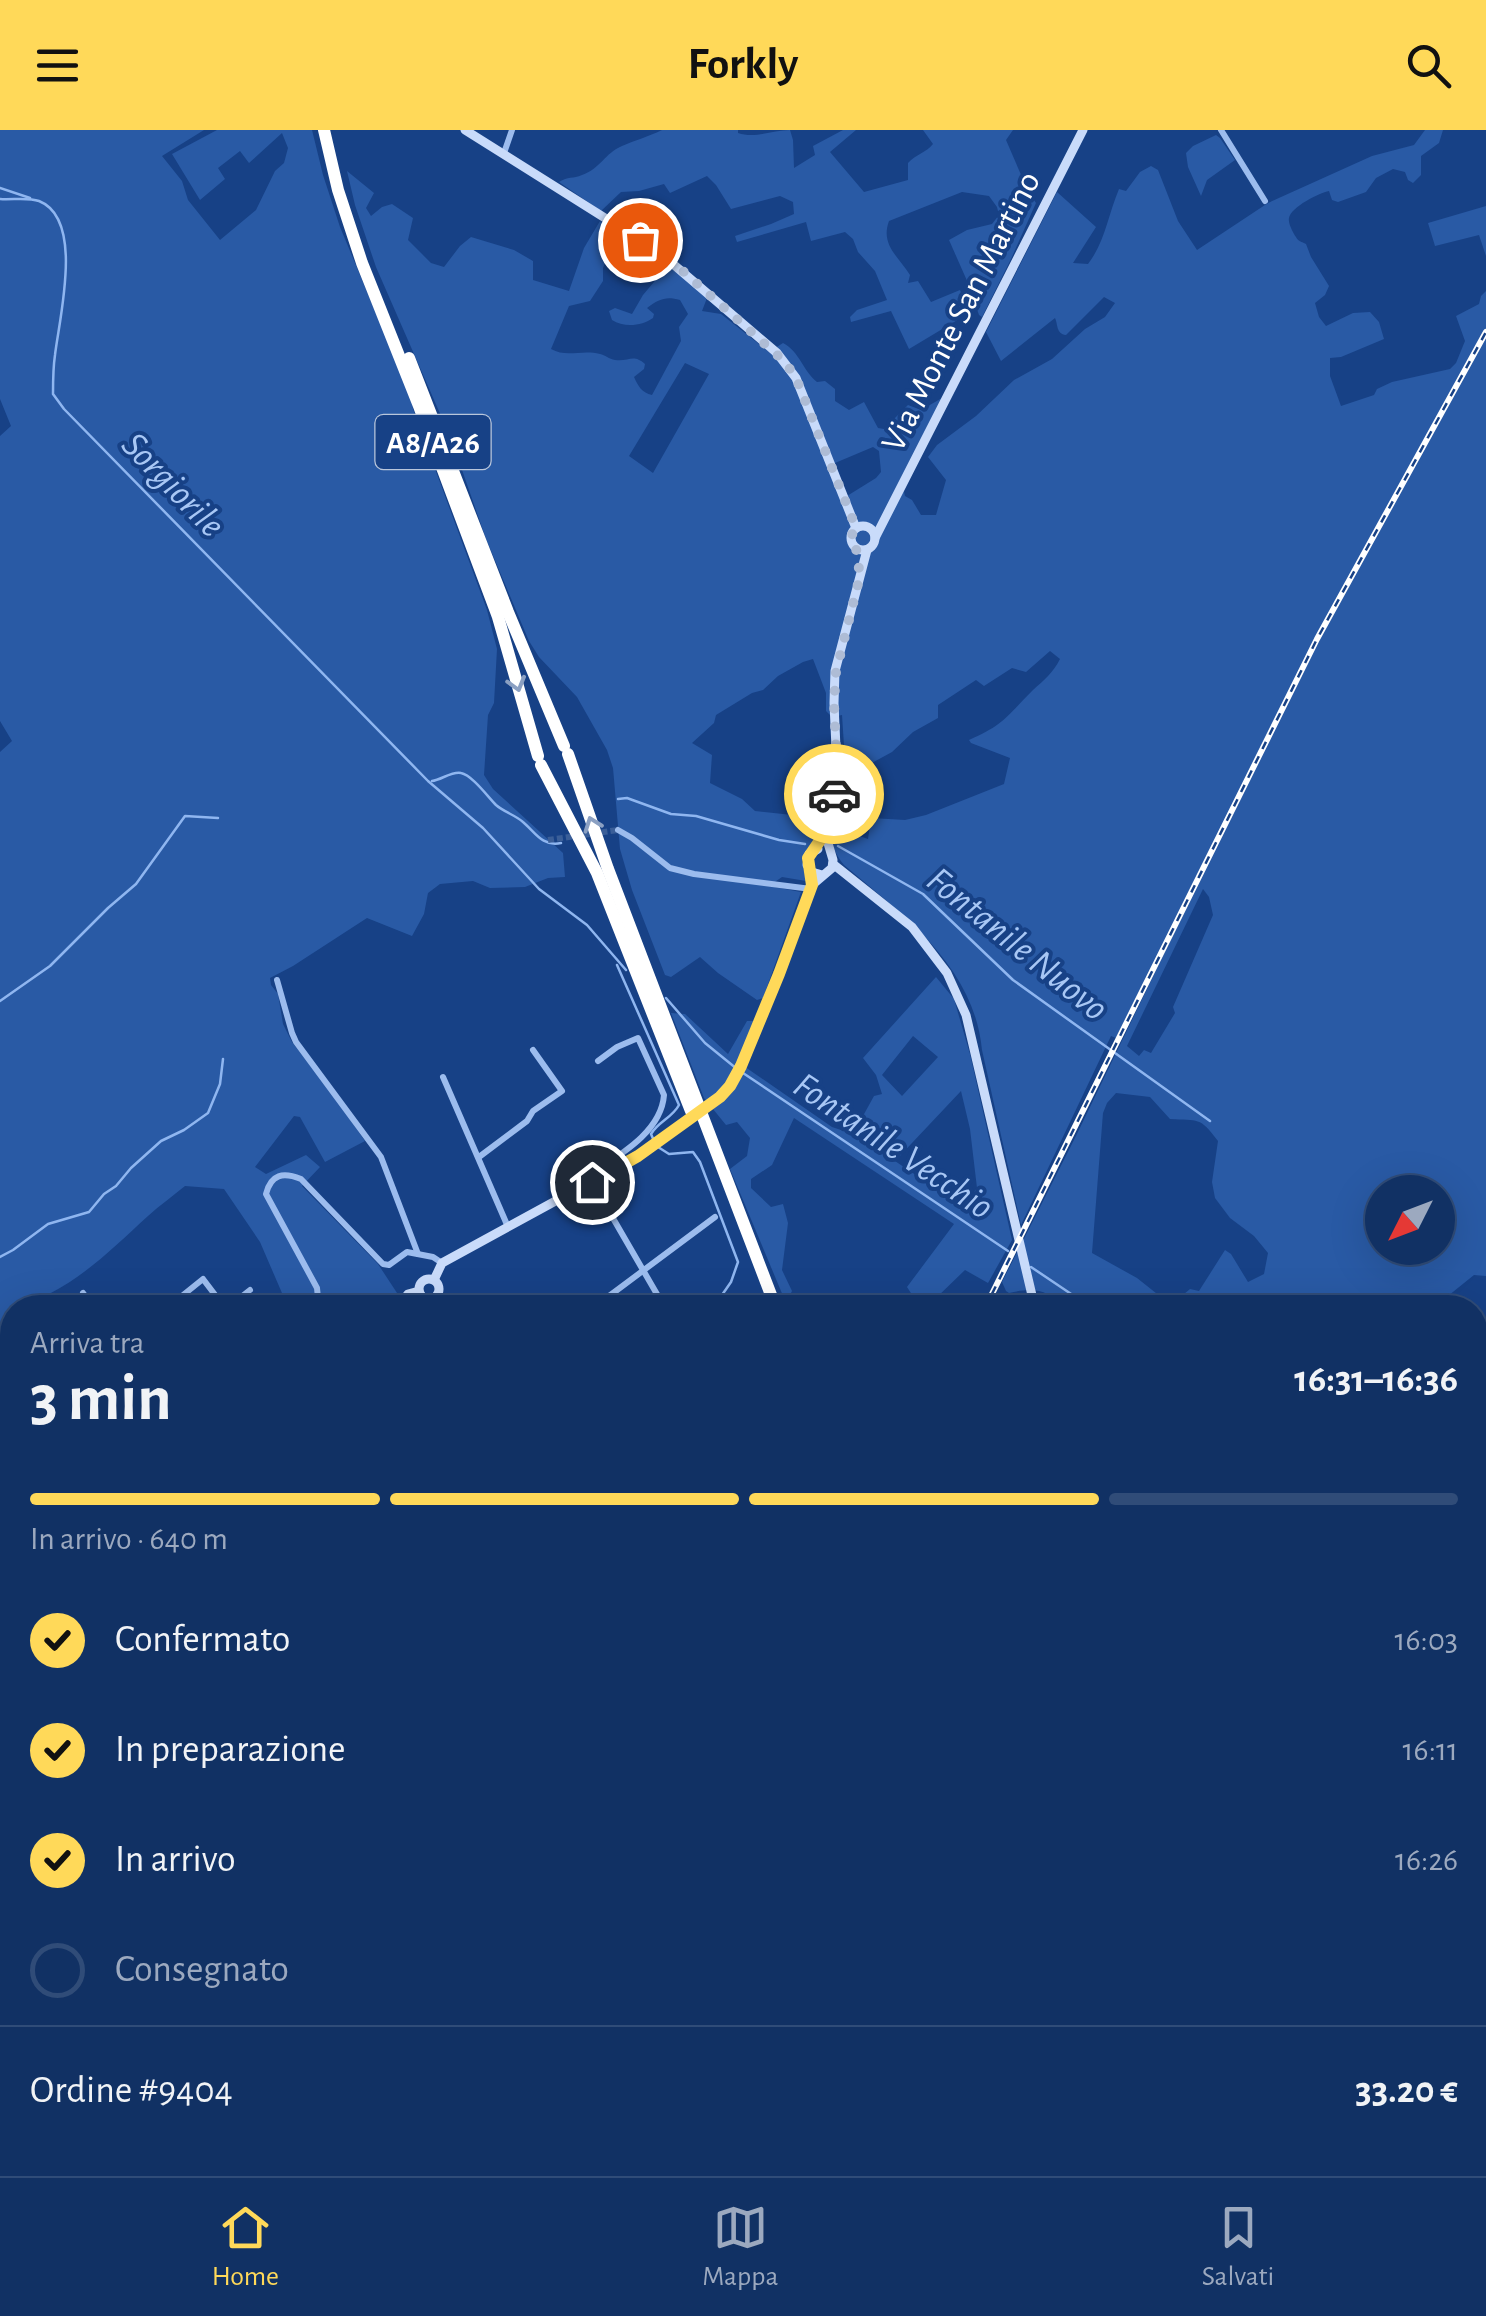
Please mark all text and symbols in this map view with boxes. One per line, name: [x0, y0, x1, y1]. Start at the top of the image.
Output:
icon: menu: [30, 38, 85, 93]
icon: search: [1401, 38, 1456, 93]
text: Forkly: [688, 42, 798, 87]
street label: Via Monte San Martino: [876, 166, 1047, 457]
pin: [598, 198, 683, 283]
icon: bag: [613, 213, 668, 268]
road number: A8/A26: [376, 415, 490, 469]
water label: Sorgiorile: [114, 426, 231, 545]
one-way arrow: [506, 675, 527, 692]
courier: [784, 744, 884, 844]
icon: car: [807, 767, 862, 822]
one-way arrow: [584, 816, 604, 833]
water label: Fontanile Nuovo: [919, 861, 1114, 1029]
water label: Fontanile Vecchio: [786, 1066, 1000, 1227]
pin: [550, 1140, 635, 1225]
icon: home: [565, 1155, 620, 1210]
north arrow: [1365, 1175, 1455, 1265]
map controls: [1365, 1175, 1455, 1265]
text: Arriva tra: [30, 1327, 145, 1359]
text: 16:31–16:36: [1294, 1361, 1458, 1399]
text: 3 min: [30, 1367, 172, 1432]
text: In arrivo · 640 m: [30, 1523, 228, 1555]
icon: check: [30, 1613, 85, 1668]
text: Confermato: [115, 1621, 290, 1659]
text: 16:03: [1395, 1624, 1458, 1656]
icon: check: [30, 1723, 85, 1778]
text: In preparazione: [115, 1731, 346, 1769]
text: 16:11: [1403, 1734, 1458, 1766]
icon: check: [30, 1833, 85, 1888]
text: In arrivo: [115, 1841, 236, 1879]
text: 16:26: [1395, 1844, 1458, 1876]
text: Consegnato: [115, 1951, 289, 1989]
text: Ordine #9404: [30, 2072, 233, 2110]
text: 33.20 €: [1355, 2072, 1458, 2110]
tab: Home: [212, 2200, 279, 2294]
tab: Mappa: [702, 2200, 779, 2294]
tab: Salvati: [1202, 2200, 1274, 2294]

